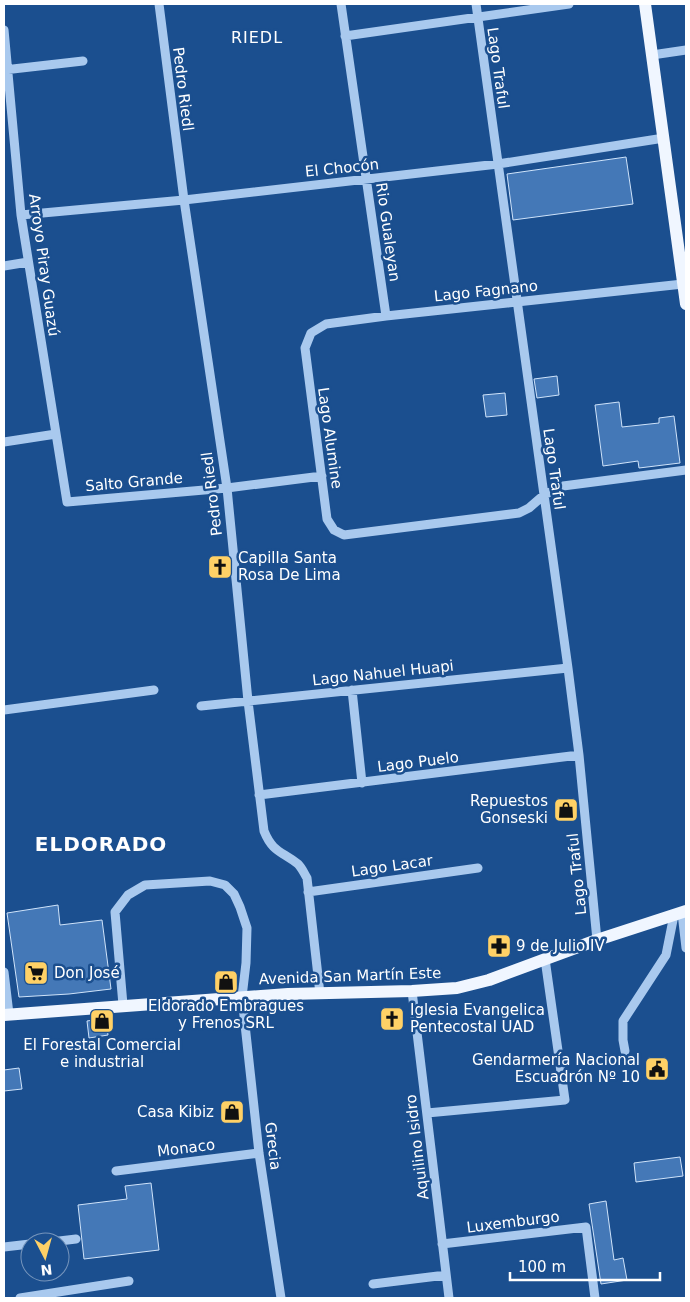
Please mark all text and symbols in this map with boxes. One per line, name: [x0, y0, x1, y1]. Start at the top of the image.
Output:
street label: Lago Traful: [483, 26, 513, 110]
district label: RIEDL: [231, 28, 283, 47]
street label: Pedro Riedl: [169, 46, 197, 132]
street label: El Chocón: [304, 155, 380, 181]
street label: Rio Gualeyan: [372, 181, 404, 283]
street label: Arroyo Piray Guazú: [25, 193, 63, 337]
street label: Lago Fagnano: [433, 277, 539, 305]
street label: Lago Alumine: [314, 386, 346, 490]
street label: Lago Traful: [539, 427, 569, 511]
street label: Pedro Riedl: [198, 451, 226, 537]
street label: Salto Grande: [84, 469, 184, 495]
place label: Capilla Santa Rosa De Lima: [238, 549, 341, 584]
church icon: Capilla Santa Rosa De Lima: [207, 554, 233, 580]
street label: Lago Nahuel Huapi: [311, 657, 455, 689]
street label: Lago Puelo: [376, 748, 460, 776]
place label: Repuestos Gonseski: [470, 792, 548, 827]
shop icon: Repuestos Gonseski: [553, 797, 579, 823]
district label: ELDORADO: [35, 832, 167, 856]
street label: Lago Traful: [564, 832, 590, 916]
street label: Lago Lacar: [350, 851, 435, 881]
pharmacy icon: 9 de Julio IV: [486, 933, 512, 959]
place label: 9 de Julio IV: [516, 937, 605, 955]
supermarket icon: Don José: [23, 960, 49, 986]
place label: Don José: [54, 964, 120, 982]
street label: Avenida San Martín Este: [258, 964, 442, 988]
shop icon: Eldorado Embragues y Frenos SRL: [213, 969, 239, 995]
place label: Eldorado Embragues y Frenos SRL: [148, 997, 304, 1032]
place label: Iglesia Evangelica Pentecostal UAD: [410, 1001, 545, 1036]
church icon: Iglesia Evangelica Pentecostal UAD: [379, 1006, 405, 1032]
shop icon: El Forestal Comercial e industrial: [89, 1008, 115, 1034]
place label: El Forestal Comercial e industrial: [23, 1036, 181, 1071]
place label: Gendarmería Nacional Escuadrón Nº 10: [472, 1051, 640, 1086]
public building icon: Gendarmería Nacional Escuadrón Nº 10: [644, 1056, 670, 1082]
street label: Aquilino Isidro: [402, 1093, 432, 1201]
shop icon: Casa Kibiz: [219, 1099, 245, 1125]
place label: Casa Kibiz: [137, 1103, 214, 1121]
street label: Grecia: [261, 1121, 285, 1171]
street label: Monaco: [156, 1136, 216, 1160]
street label: Luxemburgo: [466, 1207, 560, 1237]
north arrow: [20, 1232, 70, 1282]
scale bar: [510, 1250, 660, 1282]
text: 100 m: [518, 1258, 566, 1276]
text: N: [40, 1261, 53, 1278]

